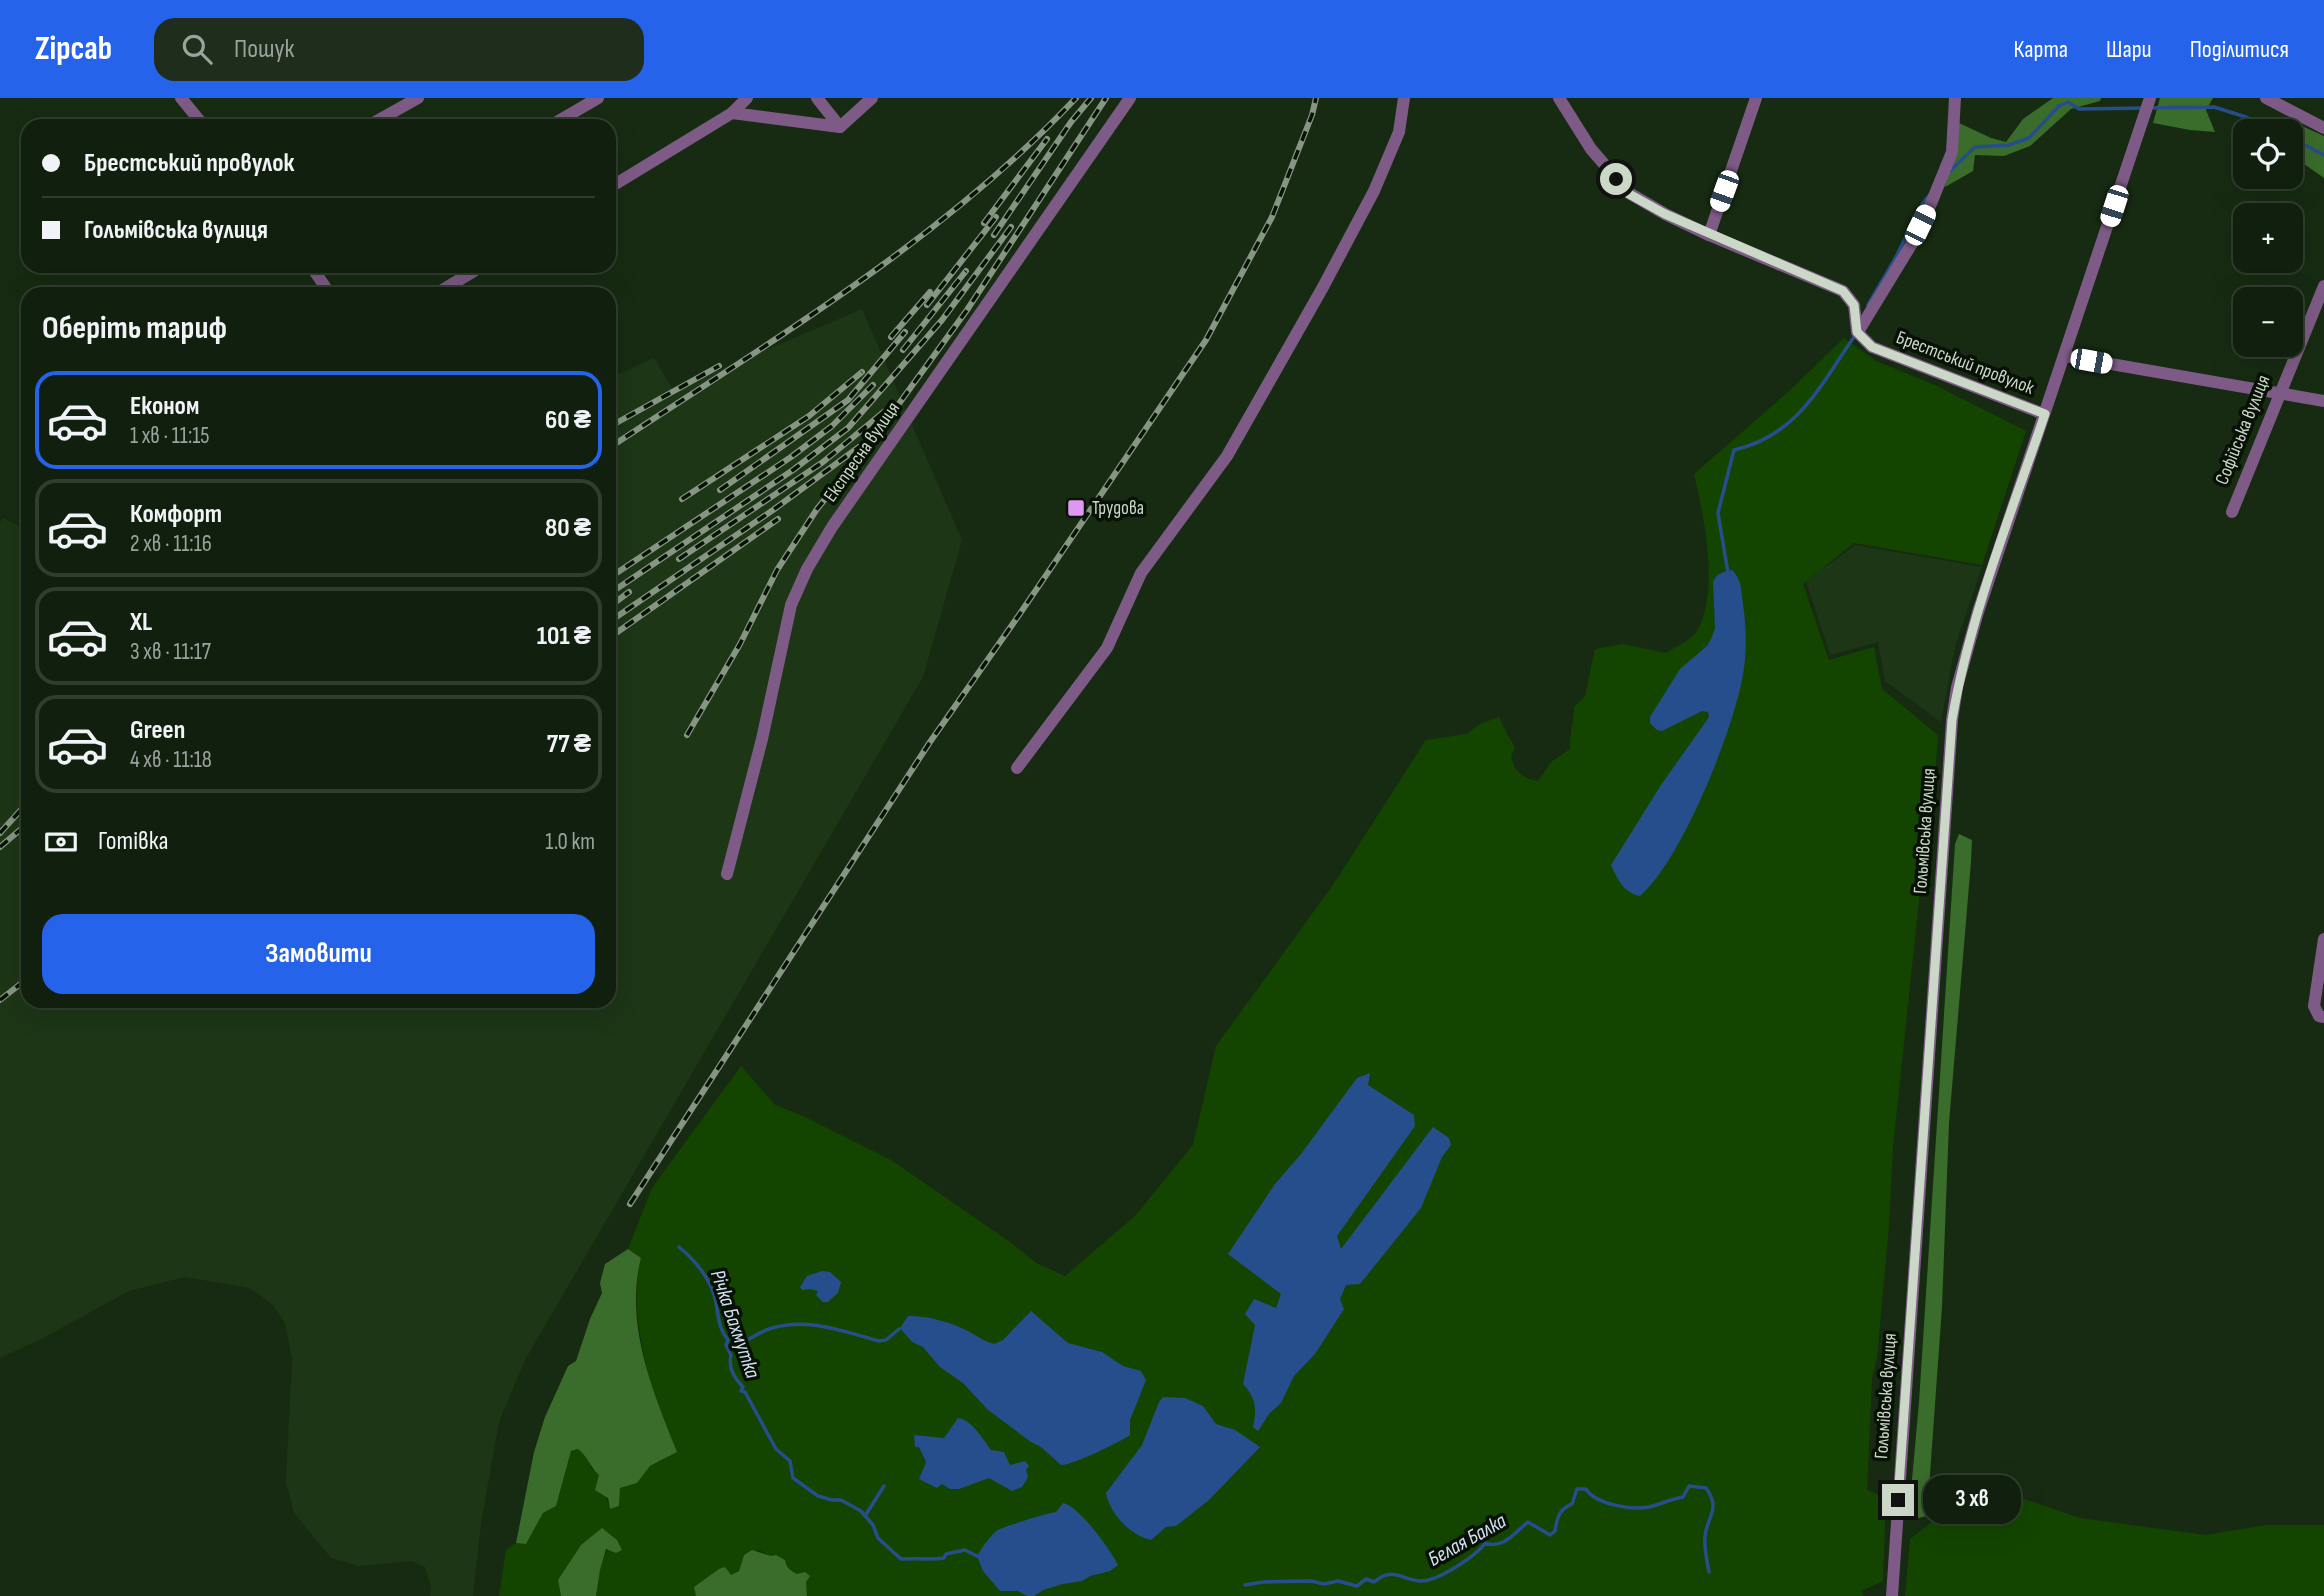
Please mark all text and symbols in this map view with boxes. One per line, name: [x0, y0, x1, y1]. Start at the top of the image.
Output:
search box: [154, 18, 644, 81]
text: Zipcab: [35, 29, 112, 69]
icon: search: [178, 30, 216, 68]
text: Пошук: [234, 34, 294, 65]
text: Карта: [2013, 35, 2068, 64]
text: Шари: [2106, 35, 2152, 64]
text: Поділитися: [2190, 35, 2289, 64]
map controls: [2233, 119, 2303, 357]
button: locate: [2233, 119, 2303, 189]
text: Брестський провулок: [84, 148, 295, 179]
route start: [1600, 163, 1632, 195]
car: [1707, 168, 1742, 214]
car: [2098, 183, 2131, 229]
car: [1902, 202, 1939, 248]
button: +: [2233, 203, 2303, 273]
text: Гольмівська вулиця: [84, 215, 268, 246]
button: −: [2233, 287, 2303, 357]
text: Оберіть тариф: [42, 309, 227, 348]
street label: Брестський провулок: [1893, 326, 2038, 400]
car: [2069, 347, 2114, 375]
street label: Софійська вулиця: [2211, 372, 2275, 488]
icon: car: [46, 389, 109, 452]
text: Економ: [130, 391, 199, 422]
street label: Експресна вулиця: [819, 398, 905, 506]
text: 60 ₴: [545, 405, 591, 436]
text: 1 хв · 11:15: [130, 422, 210, 450]
icon: car: [46, 497, 109, 560]
place label: Трудова: [1092, 497, 1144, 520]
marker: Трудова: [1066, 498, 1086, 518]
text: Комфорт: [130, 499, 222, 530]
text: 80 ₴: [545, 513, 591, 544]
text: 2 хв · 11:16: [130, 530, 212, 558]
icon: car: [46, 605, 109, 668]
text: XL: [130, 607, 152, 638]
text: 101 ₴: [537, 621, 591, 652]
text: 3 хв · 11:17: [130, 638, 211, 666]
icon: car: [46, 713, 109, 776]
text: Green: [130, 715, 185, 746]
text: 77 ₴: [547, 729, 591, 760]
text: 4 хв · 11:18: [130, 746, 212, 774]
street label: Гольмівська вулиця: [1909, 767, 1941, 895]
icon: cash: [42, 823, 80, 861]
text: Готівка: [98, 826, 169, 857]
text: 1.0 km: [545, 828, 595, 856]
button: Замовити: [42, 914, 595, 994]
water label: Річка Бахмутка: [705, 1267, 765, 1382]
street label: Гольмівська вулиця: [1870, 1332, 1902, 1460]
callout: 3 хв: [1923, 1476, 2021, 1524]
route end: [1882, 1484, 1914, 1516]
text: 3 хв: [1955, 1485, 1989, 1513]
water label: Белая Балка: [1424, 1508, 1511, 1572]

